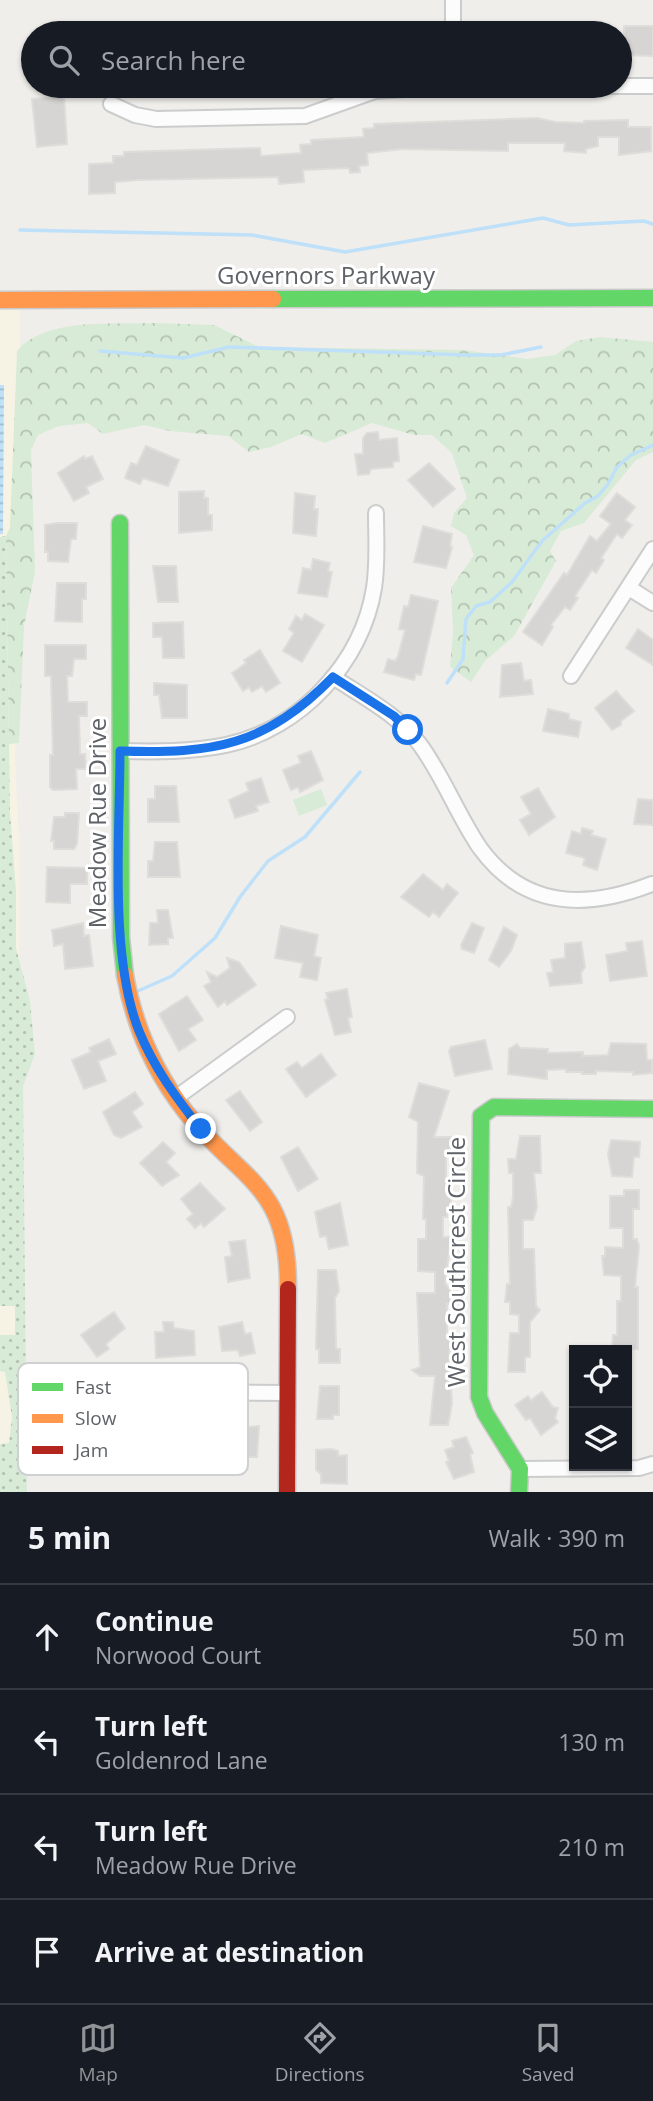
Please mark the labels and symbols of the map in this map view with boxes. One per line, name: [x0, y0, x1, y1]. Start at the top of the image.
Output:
street label: Governors Parkway: [217, 258, 436, 291]
route start: [392, 714, 423, 745]
street label: Meadow Rue Drive: [80, 718, 113, 928]
route end: [185, 1113, 216, 1144]
street label: West Southcrest Circle: [439, 1137, 472, 1387]
legend: [18, 1363, 248, 1475]
text: Fast: [75, 1374, 111, 1400]
text: Slow: [75, 1405, 117, 1431]
text: Jam: [73, 1437, 108, 1463]

